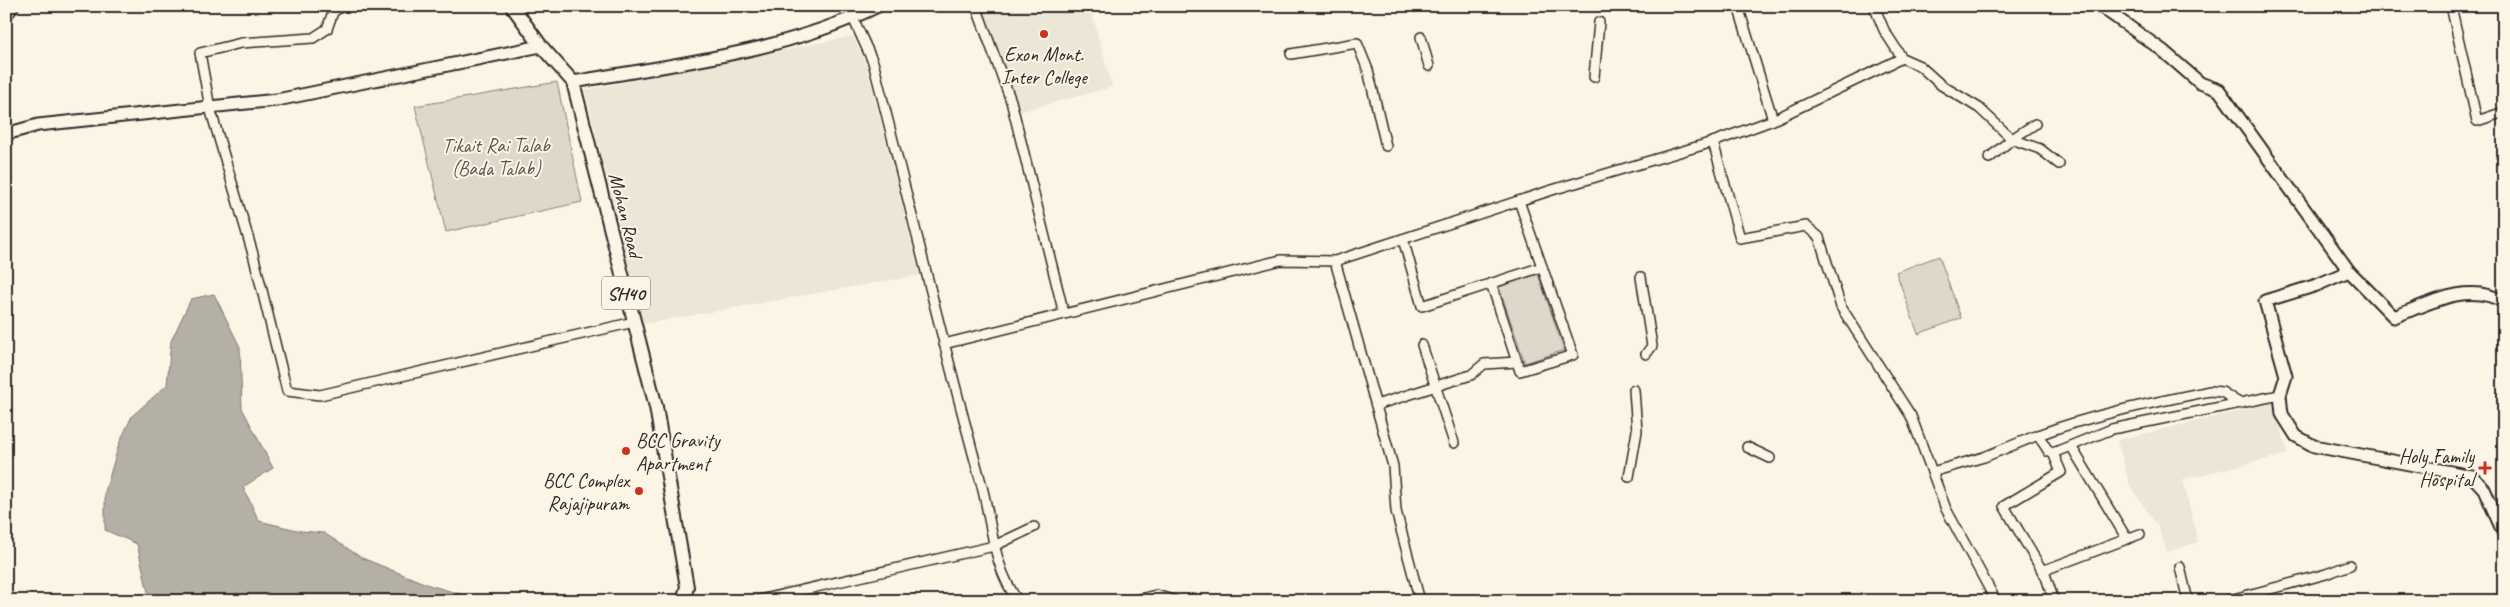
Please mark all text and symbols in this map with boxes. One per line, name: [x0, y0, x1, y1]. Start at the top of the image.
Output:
marker: Exon Mont. Inter College: [1038, 28, 1050, 40]
place label: Exon Mont. Inter College: [1001, 42, 1088, 90]
park label: Tikait Rai Talab (Bada Talab): [442, 133, 551, 181]
street label: Mohan Road: [603, 170, 649, 263]
road number: SH40: [602, 276, 650, 310]
place label: BCC Gravity Apartment: [636, 428, 722, 476]
place label: Holy Family Hospital: [2399, 444, 2478, 492]
marker: BCC Gravity Apartment: [620, 445, 632, 457]
marker: Holy Family Hospital: [2478, 461, 2492, 475]
place label: BCC Complex Rajajipuram: [543, 468, 631, 516]
marker: BCC Complex Rajajipuram: [633, 485, 645, 497]

